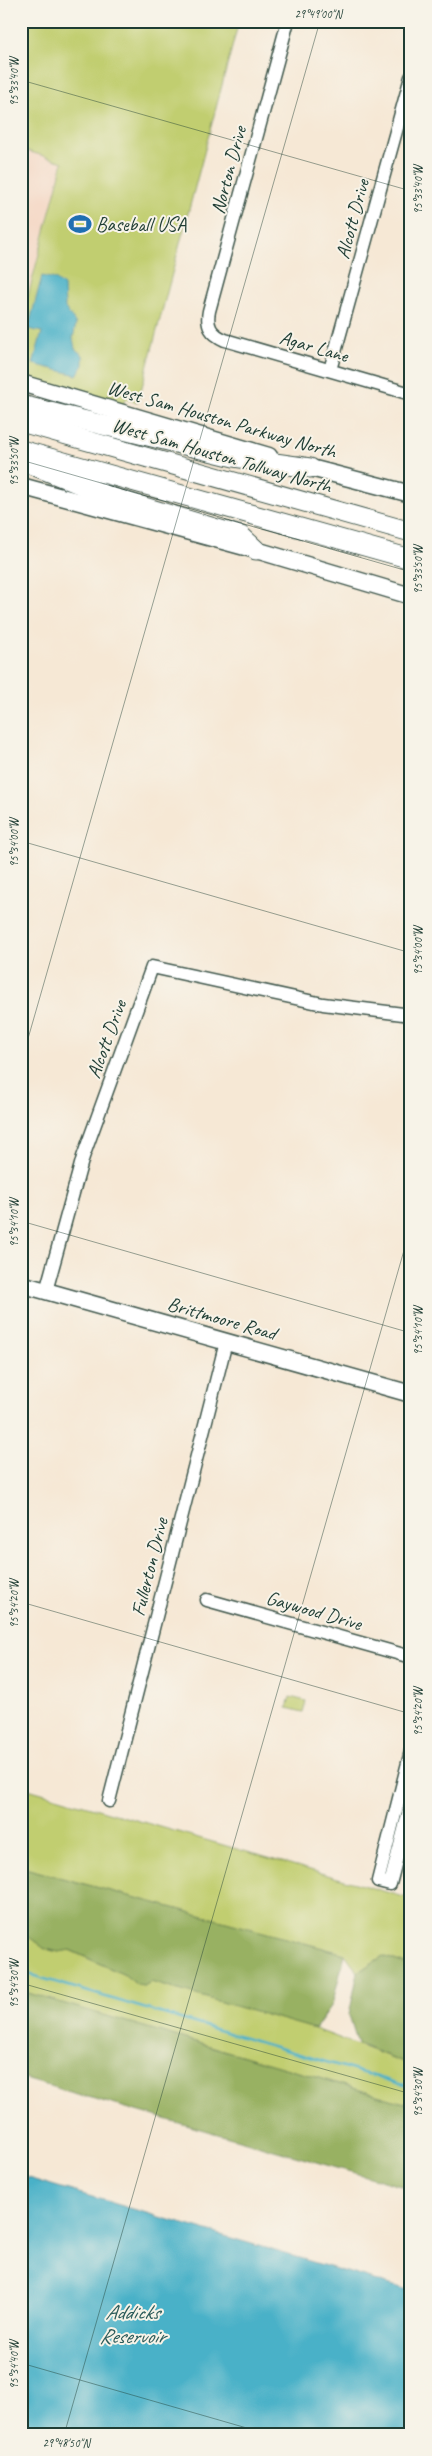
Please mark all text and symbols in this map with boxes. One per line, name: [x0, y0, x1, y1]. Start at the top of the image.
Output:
text: 29°49'00"N: [294, 6, 343, 22]
text: 95°33'40"W: [6, 55, 22, 106]
street label: Norton Drive: [205, 122, 253, 217]
text: 95°33'40"W: [410, 163, 426, 214]
street label: Alcott Drive: [330, 175, 375, 262]
sports icon: Baseball USA: [67, 211, 93, 237]
place label: Baseball USA: [96, 212, 187, 237]
street label: Agar Lane: [277, 325, 352, 369]
street label: West Sam Houston Parkway North: [105, 375, 341, 465]
street label: West Sam Houston Tollway North: [109, 412, 336, 499]
text: 95°33'50"W: [6, 435, 22, 486]
text: 95°33'50"W: [410, 543, 426, 594]
text: 95°34'00"W: [6, 816, 22, 867]
text: 95°34'00"W: [410, 924, 426, 975]
street label: Alcott Drive: [81, 995, 133, 1082]
text: 95°34'10"W: [6, 1196, 22, 1247]
street label: Brittmoore Road: [164, 1291, 282, 1347]
text: 95°34'10"W: [410, 1304, 426, 1355]
street label: Fullerton Drive: [125, 1514, 174, 1619]
text: 95°34'20"W: [6, 1577, 22, 1628]
street label: Gaywood Drive: [263, 1585, 366, 1636]
text: 95°34'20"W: [410, 1685, 426, 1736]
text: 95°34'30"W: [6, 1957, 22, 2008]
text: 95°34'30"W: [410, 2066, 426, 2117]
water label: Addicks Reservoir: [99, 2299, 169, 2349]
text: 95°34'40"W: [6, 2338, 22, 2389]
text: 29°48'50"N: [42, 2435, 91, 2451]

